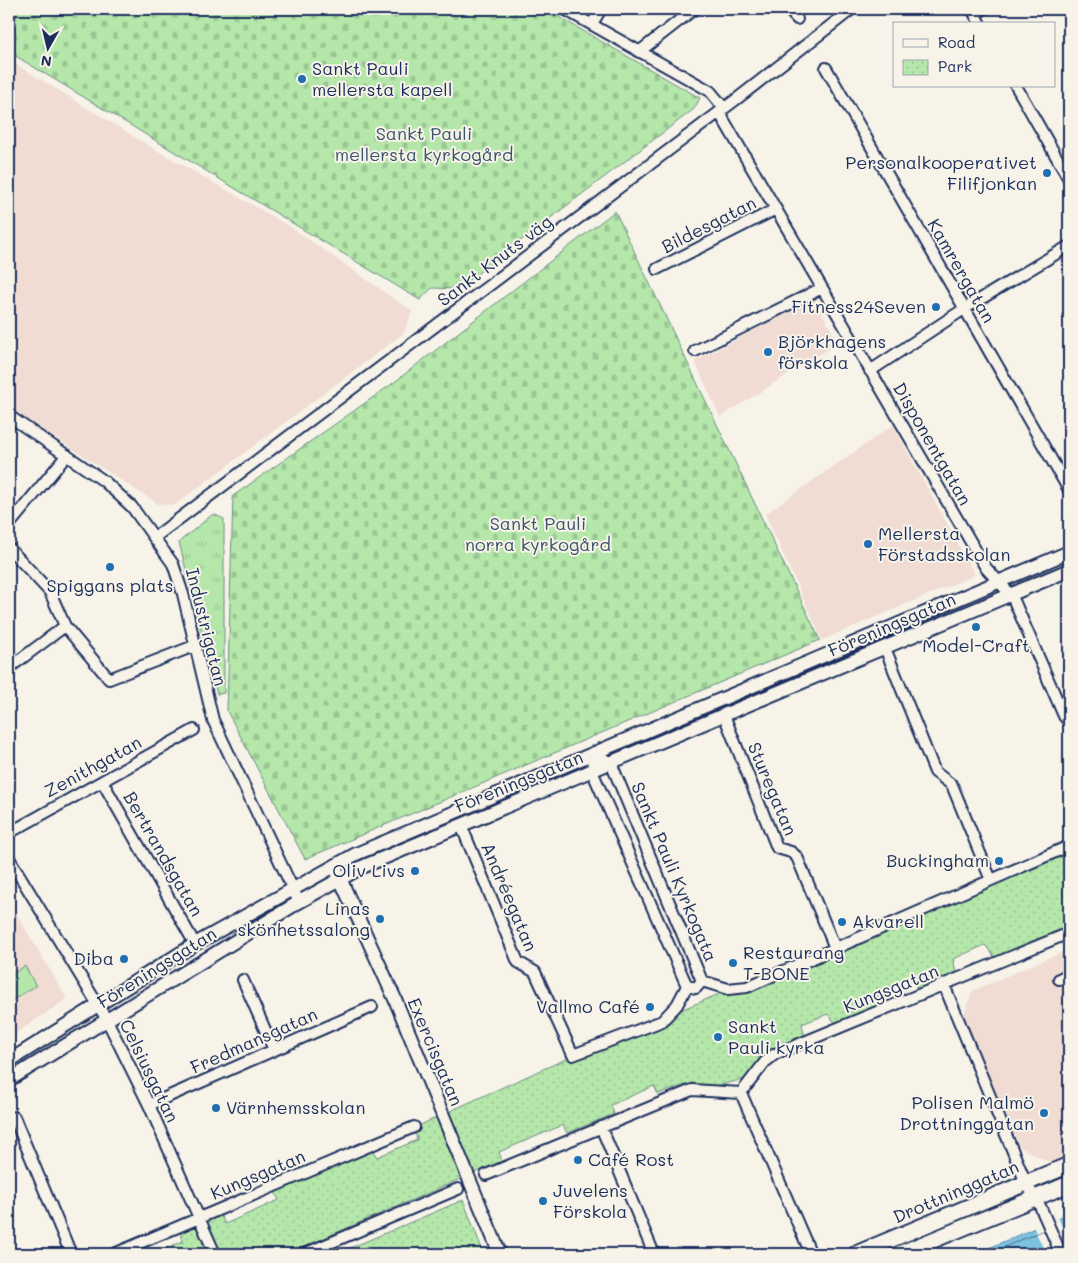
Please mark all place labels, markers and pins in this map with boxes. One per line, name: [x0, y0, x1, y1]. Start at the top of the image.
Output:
place label: Sankt Pauli mellersta kapell: [312, 56, 452, 101]
marker: Sankt Pauli mellersta kapell: [296, 73, 308, 85]
place label: Personalkooperativet Filifjonkan: [845, 150, 1037, 195]
marker: Personalkooperativet Filifjonkan: [1041, 167, 1053, 179]
place label: Fitness24Seven: [791, 294, 926, 318]
marker: Fitness24Seven: [930, 301, 942, 313]
place label: Björkhagens förskola: [778, 329, 886, 374]
marker: Björkhagens förskola: [762, 346, 774, 358]
place label: Mellersta Förstadsskolan: [878, 521, 1011, 566]
marker: Mellersta Förstadsskolan: [862, 538, 874, 550]
marker: Spiggans plats: [104, 561, 116, 573]
place label: Spiggans plats: [47, 573, 173, 597]
marker: Model-Craft: [970, 621, 982, 633]
place label: Model-Craft: [922, 633, 1030, 657]
place label: Buckingham: [886, 848, 989, 872]
marker: Buckingham: [993, 855, 1005, 867]
place label: Oliv Livs: [332, 858, 405, 882]
marker: Oliv Livs: [409, 865, 421, 877]
place label: Linas skönhetssalong: [238, 896, 370, 941]
place label: Akvarell: [852, 909, 924, 933]
marker: Linas skönhetssalong: [374, 913, 386, 925]
marker: Akvarell: [836, 916, 848, 928]
place label: Restaurang T-BONE: [743, 940, 844, 985]
place label: Diba: [73, 946, 114, 970]
marker: Diba: [118, 953, 130, 965]
marker: Restaurang T-BONE: [727, 957, 739, 969]
place label: Vallmo Café: [536, 994, 640, 1018]
marker: Vallmo Café: [644, 1001, 656, 1013]
place label: Sankt Pauli kyrka: [728, 1014, 825, 1059]
marker: Sankt Pauli kyrka: [712, 1031, 724, 1043]
place label: Polisen Malmö Drottninggatan: [899, 1090, 1034, 1135]
place label: Värnhemsskolan: [226, 1095, 365, 1119]
marker: Värnhemsskolan: [210, 1102, 222, 1114]
marker: Polisen Malmö Drottninggatan: [1038, 1107, 1050, 1119]
place label: Café Rost: [588, 1147, 674, 1171]
marker: Café Rost: [572, 1154, 584, 1166]
place label: Juvelens Förskola: [553, 1178, 628, 1223]
marker: Juvelens Förskola: [537, 1195, 549, 1207]

